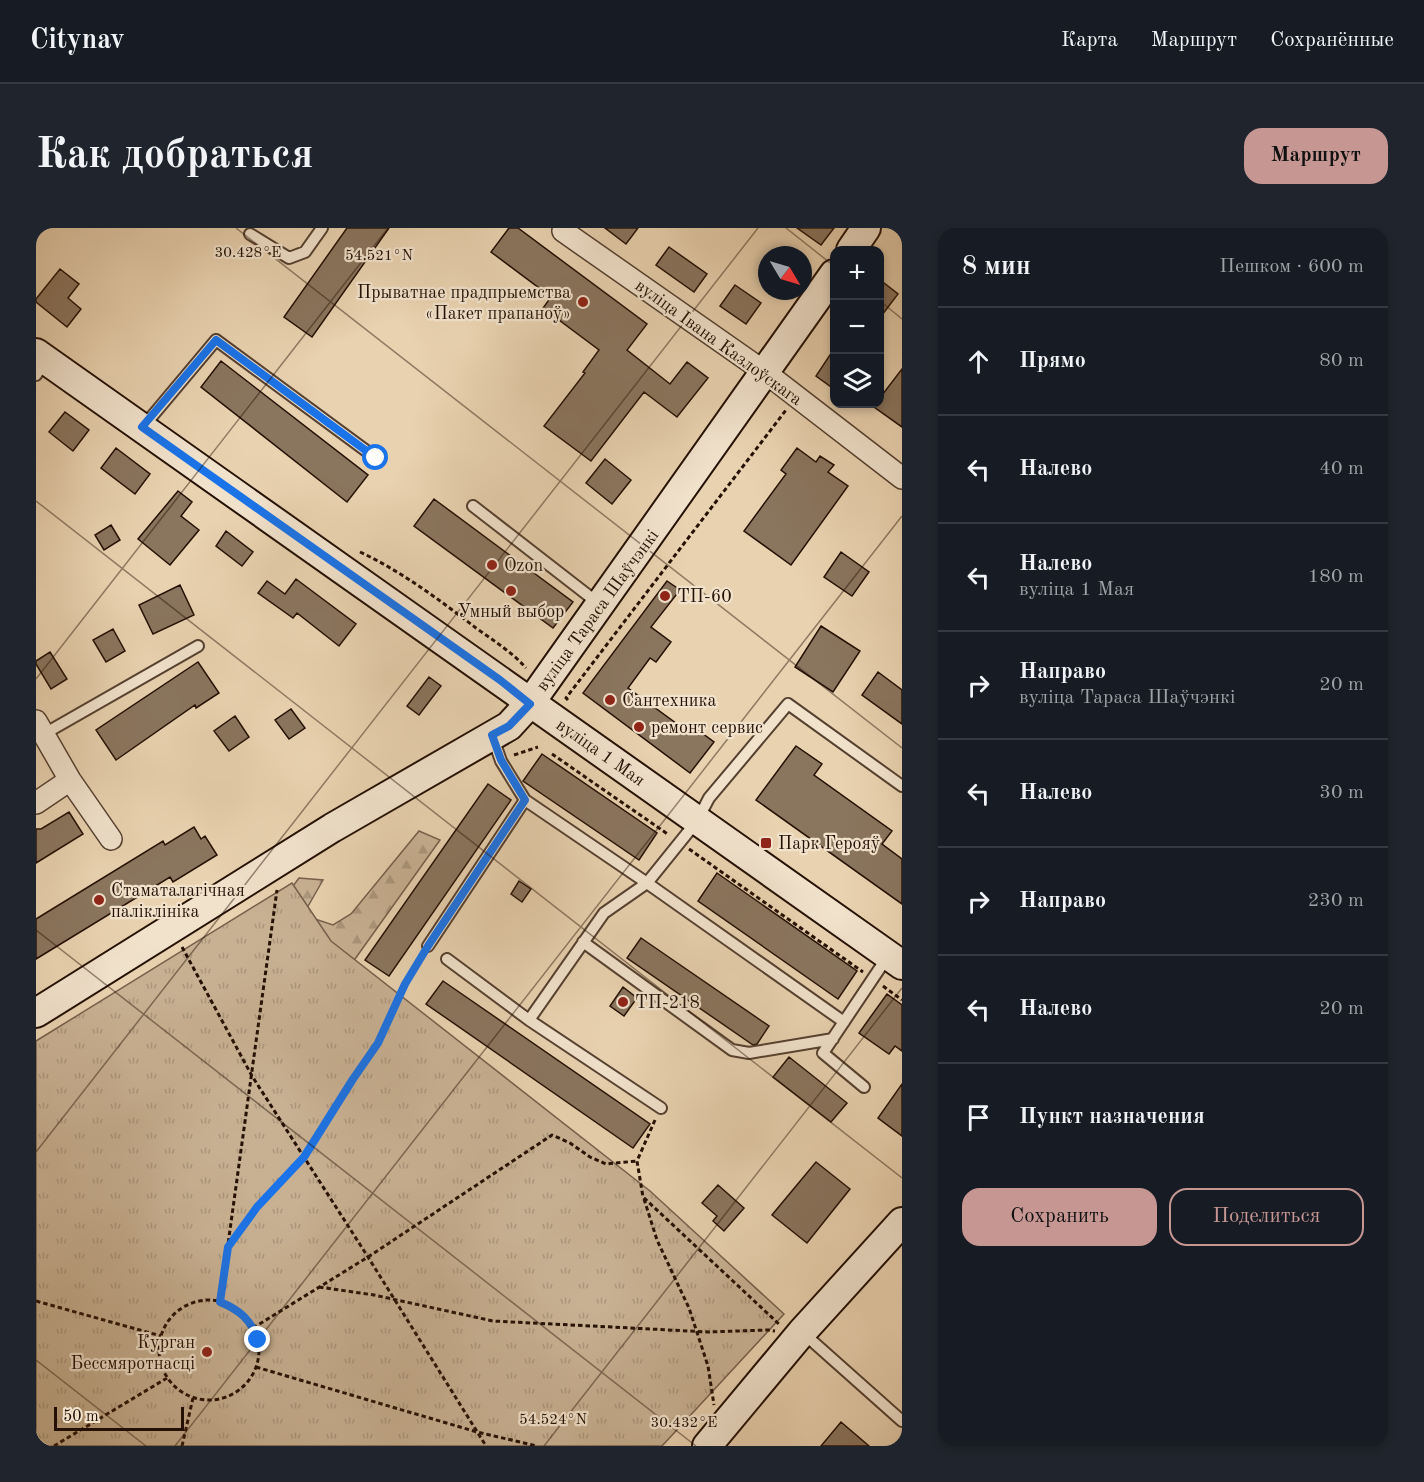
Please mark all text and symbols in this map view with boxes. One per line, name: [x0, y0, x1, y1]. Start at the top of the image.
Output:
text: Citynav: [30, 27, 125, 55]
text: Карта: [1061, 30, 1118, 51]
text: Маршрут: [1151, 30, 1237, 51]
text: Сохранённые: [1270, 30, 1394, 51]
button: Маршрут: [1244, 128, 1388, 184]
text: Как добраться: [36, 135, 313, 177]
text: 30.428°E: [215, 246, 281, 261]
north arrow: [758, 246, 812, 300]
map controls: [830, 246, 884, 408]
button: +: [830, 246, 884, 300]
text: 54.521°N: [345, 249, 413, 264]
text: 8 мин: [962, 254, 1031, 280]
text: Пешком · 600 m: [1219, 257, 1364, 277]
street label: вуліца Івана Казлоўскага: [632, 276, 805, 409]
place label: Прыватнае прадпрыемства «Пакет прапаноў»: [357, 284, 571, 323]
marker: Прыватнае прадпрыемства «Пакет прапаноў»: [576, 295, 590, 309]
button: −: [830, 300, 884, 354]
icon: ahead: [962, 345, 995, 378]
text: Прямо: [1019, 350, 1086, 372]
text: 80 m: [1319, 351, 1364, 371]
button: layers: [830, 354, 884, 408]
route start: [362, 444, 388, 470]
icon: left: [962, 453, 995, 486]
text: Налево: [1019, 458, 1092, 480]
text: 40 m: [1319, 459, 1364, 479]
street label: вуліца Тараса Шаўчэнкі: [533, 526, 662, 695]
text: Налево: [1019, 553, 1092, 575]
place label: Ozon: [504, 557, 543, 575]
marker: Ozon: [485, 558, 499, 572]
icon: left: [962, 561, 995, 594]
text: 180 m: [1308, 567, 1364, 587]
text: вуліца 1 Мая: [1019, 580, 1134, 600]
marker: Умный выбор: [504, 584, 518, 598]
place label: ТП-60: [677, 588, 732, 606]
marker: ТП-60: [658, 589, 672, 603]
place label: Умный выбор: [458, 603, 564, 621]
text: Направо: [1019, 661, 1106, 683]
icon: right: [962, 669, 995, 702]
text: 20 m: [1319, 675, 1364, 695]
text: вуліца Тараса Шаўчэнкі: [1019, 688, 1235, 708]
place label: Сантехника: [622, 692, 717, 710]
marker: Сантехника: [603, 693, 617, 707]
street label: вуліца 1 Мая: [553, 716, 648, 790]
place label: ремонт сервис: [651, 719, 763, 737]
marker: ремонт сервис: [632, 720, 646, 734]
icon: left: [962, 777, 995, 810]
text: Налево: [1019, 782, 1092, 804]
text: 30 m: [1319, 783, 1364, 803]
place label: Парк Герояў: [778, 835, 881, 853]
marker: Парк Герояў: [759, 836, 773, 850]
place label: Стаматалагічная паліклініка: [111, 882, 245, 921]
icon: right: [962, 885, 995, 918]
text: Направо: [1019, 890, 1106, 912]
text: 230 m: [1308, 891, 1364, 911]
marker: Стаматалагічная паліклініка: [92, 893, 106, 907]
icon: left: [962, 993, 995, 1026]
place label: ТП-218: [635, 994, 700, 1012]
marker: ТП-218: [616, 995, 630, 1009]
text: Налево: [1019, 998, 1092, 1020]
text: 20 m: [1319, 999, 1364, 1019]
icon: arrive: [962, 1101, 995, 1134]
text: Пункт назначения: [1019, 1106, 1205, 1128]
button: Сохранить: [962, 1188, 1157, 1246]
button: Поделиться: [1169, 1188, 1364, 1246]
route end: [244, 1326, 270, 1352]
place label: Курган Бессмяротнасці: [70, 1334, 195, 1373]
marker: Курган Бессмяротнасці: [200, 1345, 214, 1359]
scale bar: [54, 1404, 184, 1432]
text: 50 m: [63, 1409, 99, 1425]
text: 54.524°N: [519, 1413, 587, 1428]
text: 30.432°E: [651, 1416, 717, 1431]

